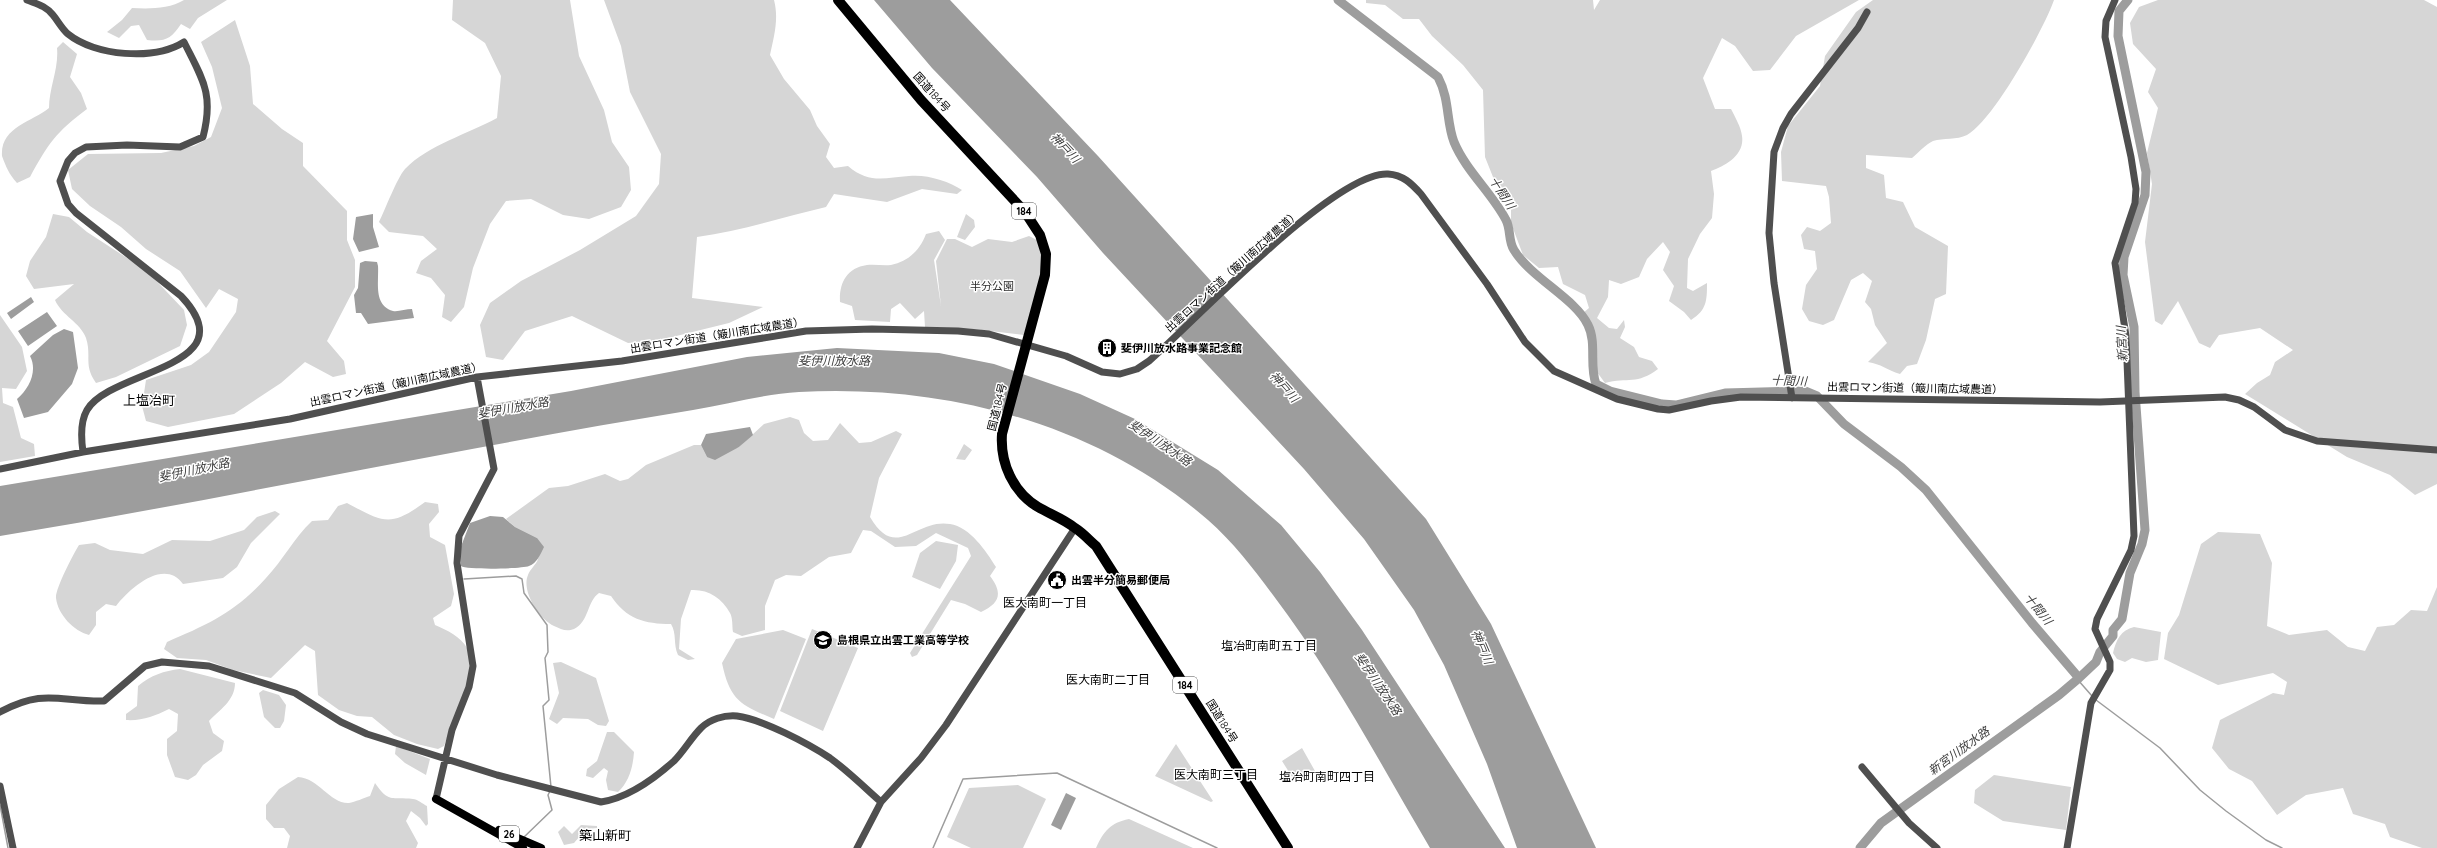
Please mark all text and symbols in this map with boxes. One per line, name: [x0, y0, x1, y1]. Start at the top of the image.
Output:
street label: 国道184号: [910, 69, 954, 115]
water label: 神戸川: [1048, 129, 1084, 167]
water label: 十間川: [1486, 174, 1520, 214]
road number: 184: [1012, 203, 1036, 219]
street label: 出雲ロマン街道（簸川南広域農道）: [1162, 207, 1302, 335]
park label: 半分公園: [970, 279, 1014, 293]
street label: 出雲ロマン街道（簸川南広域農道）: [629, 314, 805, 356]
water label: 新宮川: [2113, 324, 2130, 362]
building icon: 斐伊川放水路事業記念館: [1096, 337, 1118, 359]
place label: 斐伊川放水路事業記念館: [1121, 341, 1242, 355]
water label: 斐伊川放水路: [798, 353, 871, 368]
street label: 出雲ロマン街道（簸川南広域農道）: [308, 359, 484, 409]
water label: 神戸川: [1267, 368, 1303, 407]
water label: 十間川: [1771, 372, 1809, 389]
street label: 出雲ロマン街道（簸川南広域農道）: [1827, 379, 2003, 397]
street label: 国道184号: [984, 382, 1010, 432]
district label: 上塩冶町: [123, 392, 175, 408]
water label: 斐伊川放水路: [476, 394, 551, 421]
water label: 斐伊川放水路: [1126, 416, 1195, 469]
water label: 斐伊川放水路: [157, 454, 232, 484]
public building icon: 出雲半分簡易郵便局: [1046, 569, 1068, 591]
place label: 出雲半分簡易郵便局: [1071, 573, 1170, 587]
water label: 十間川: [2021, 590, 2057, 629]
district label: 医大南町一丁目: [1003, 595, 1087, 610]
water label: 神戸川: [1469, 627, 1497, 668]
school or university icon: 島根県立出雲工業高等学校: [812, 629, 834, 651]
place label: 島根県立出雲工業高等学校: [837, 633, 969, 647]
district label: 塩冶町南町五丁目: [1221, 638, 1317, 653]
water label: 斐伊川放水路: [1352, 650, 1405, 719]
district label: 医大南町二丁目: [1066, 672, 1150, 687]
road number: 184: [1173, 677, 1197, 693]
street label: 国道184号: [1203, 697, 1241, 745]
water label: 新宮川放水路: [1925, 723, 1993, 778]
district label: 医大南町三丁目: [1174, 767, 1258, 782]
district label: 塩冶町南町四丁目: [1279, 769, 1375, 784]
road number: 26: [499, 826, 519, 842]
district label: 築山新町: [579, 827, 631, 843]

